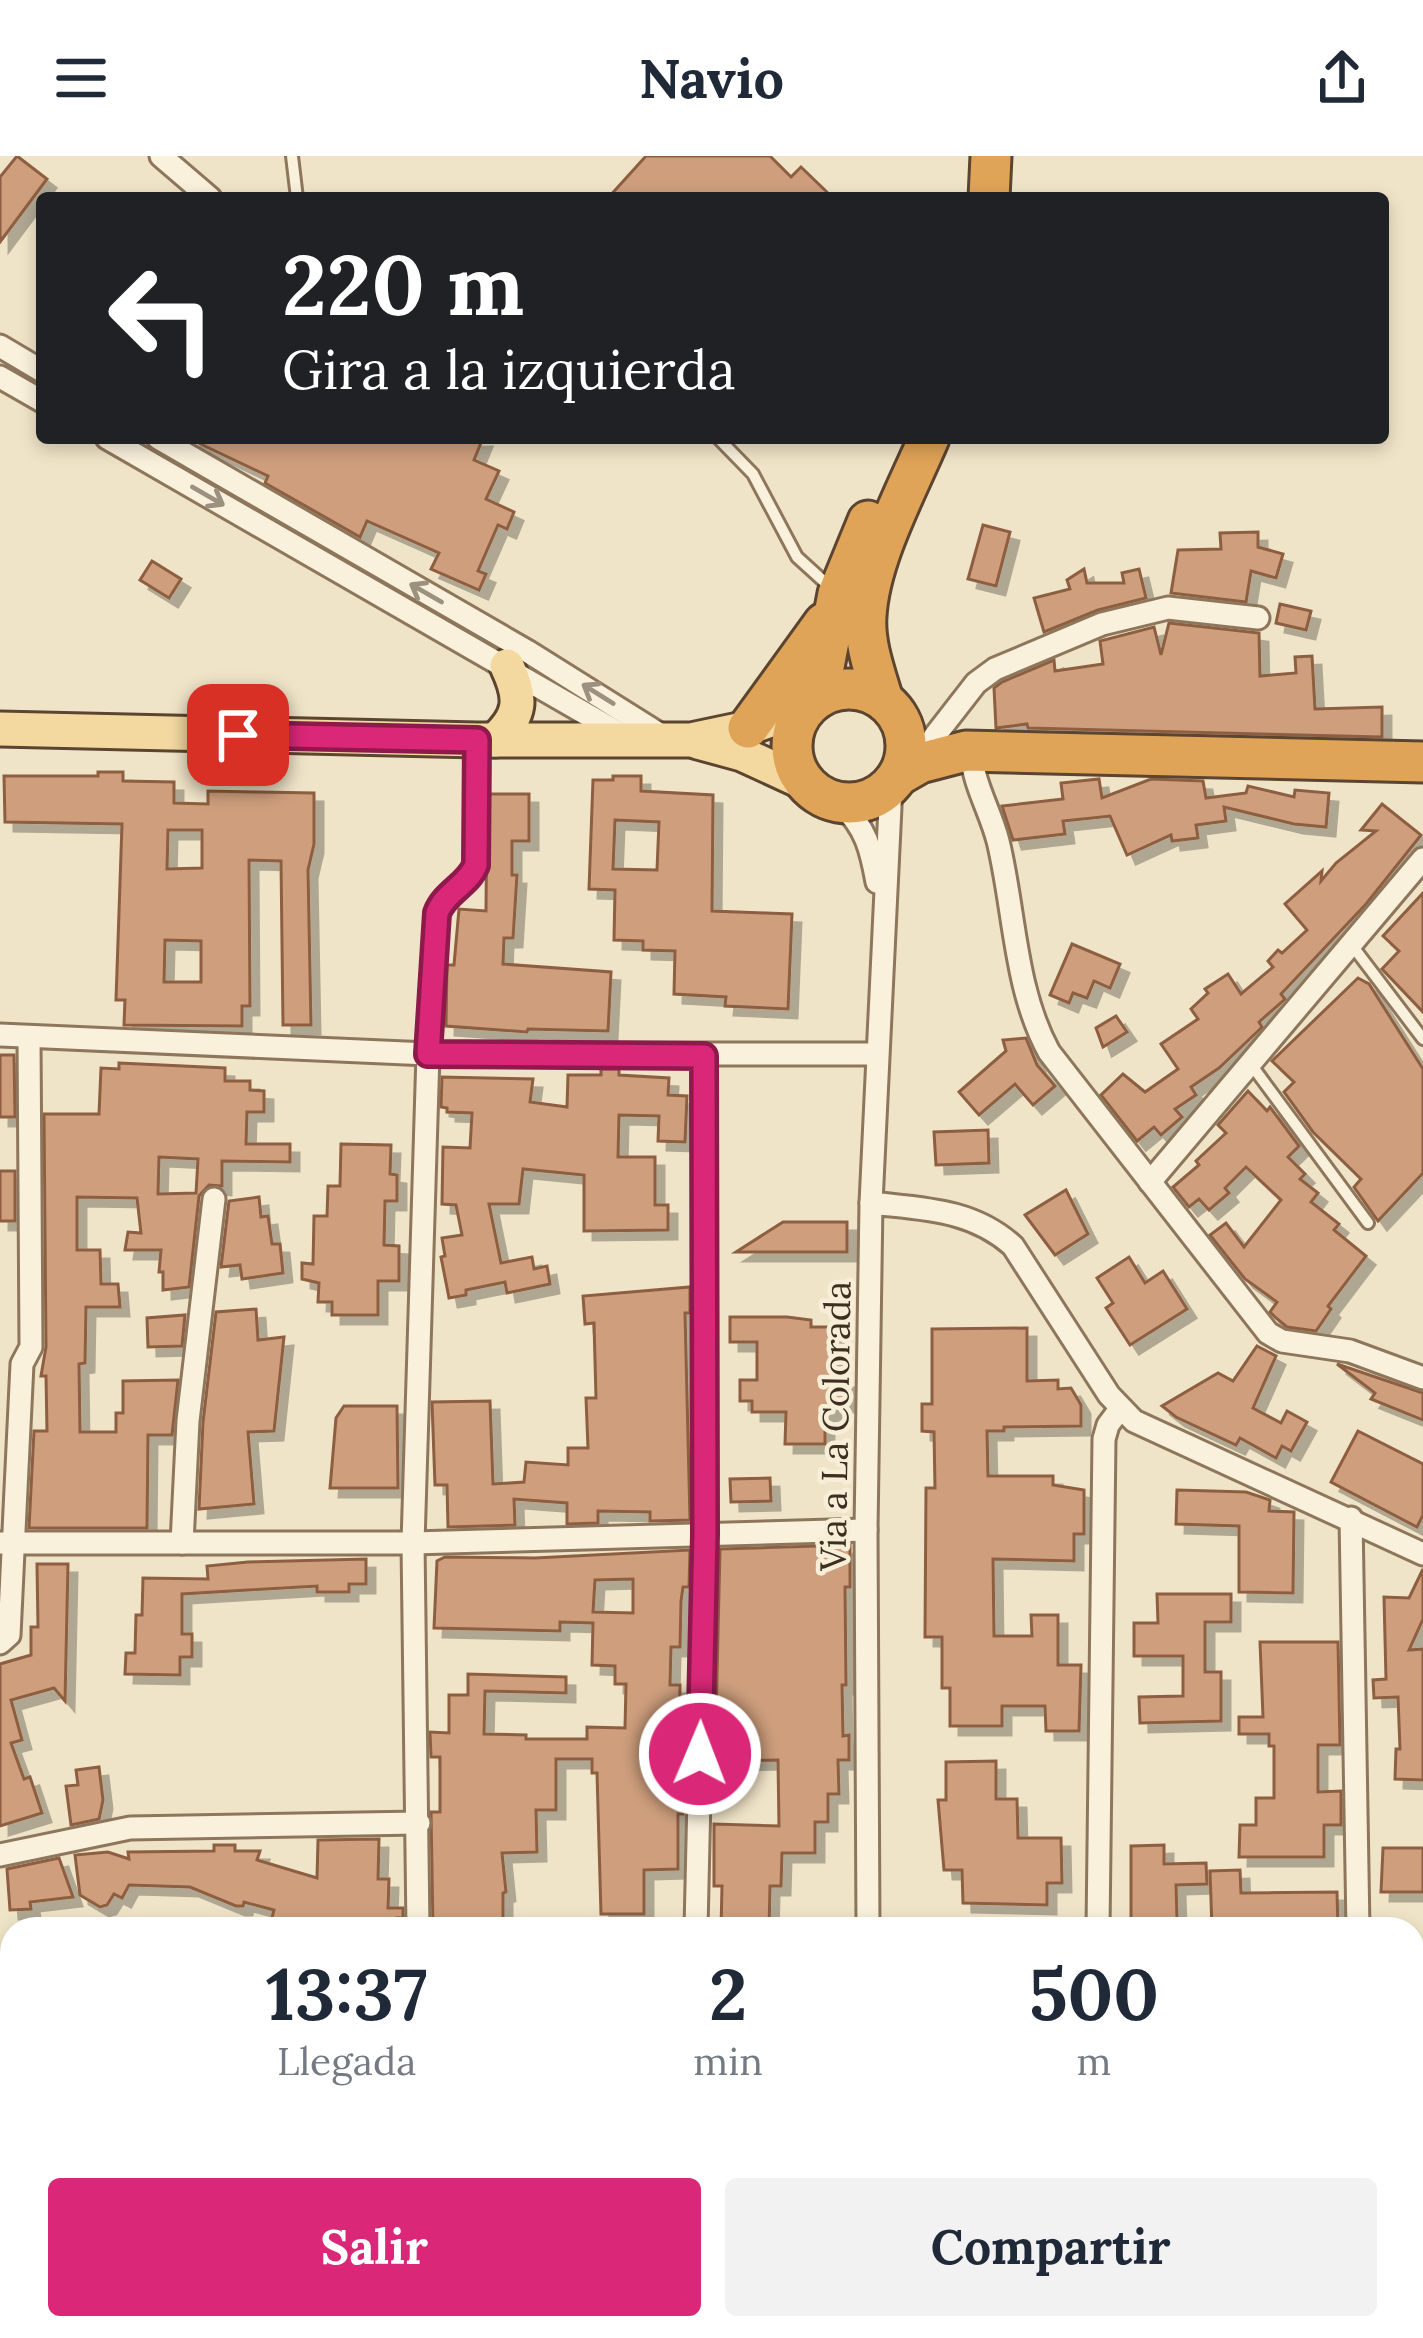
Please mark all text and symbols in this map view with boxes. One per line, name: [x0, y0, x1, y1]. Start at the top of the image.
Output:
text: Navio: [639, 44, 784, 113]
icon: menu: [48, 45, 114, 111]
icon: share: [1309, 45, 1375, 111]
text: 220 m: [282, 230, 524, 338]
icon: left: [84, 240, 240, 396]
text: Gira a la izquierda: [282, 335, 736, 404]
one-way arrow: [190, 484, 225, 508]
one-way arrow: [409, 580, 444, 604]
one-way arrow: [582, 682, 616, 706]
pin: [187, 684, 289, 786]
icon: arrive: [205, 702, 271, 768]
street label: Via a La Colorada: [809, 1281, 861, 1572]
position arrow: [637, 1691, 763, 1817]
text: 13:37: [266, 1948, 427, 2040]
text: 2: [709, 1948, 747, 2040]
text: 500: [1029, 1948, 1159, 2040]
text: Llegada: [277, 2036, 416, 2086]
text: min: [693, 2036, 763, 2086]
text: m: [1076, 2036, 1111, 2086]
button: Salir: [48, 2178, 701, 2316]
button: Compartir: [725, 2178, 1377, 2316]

